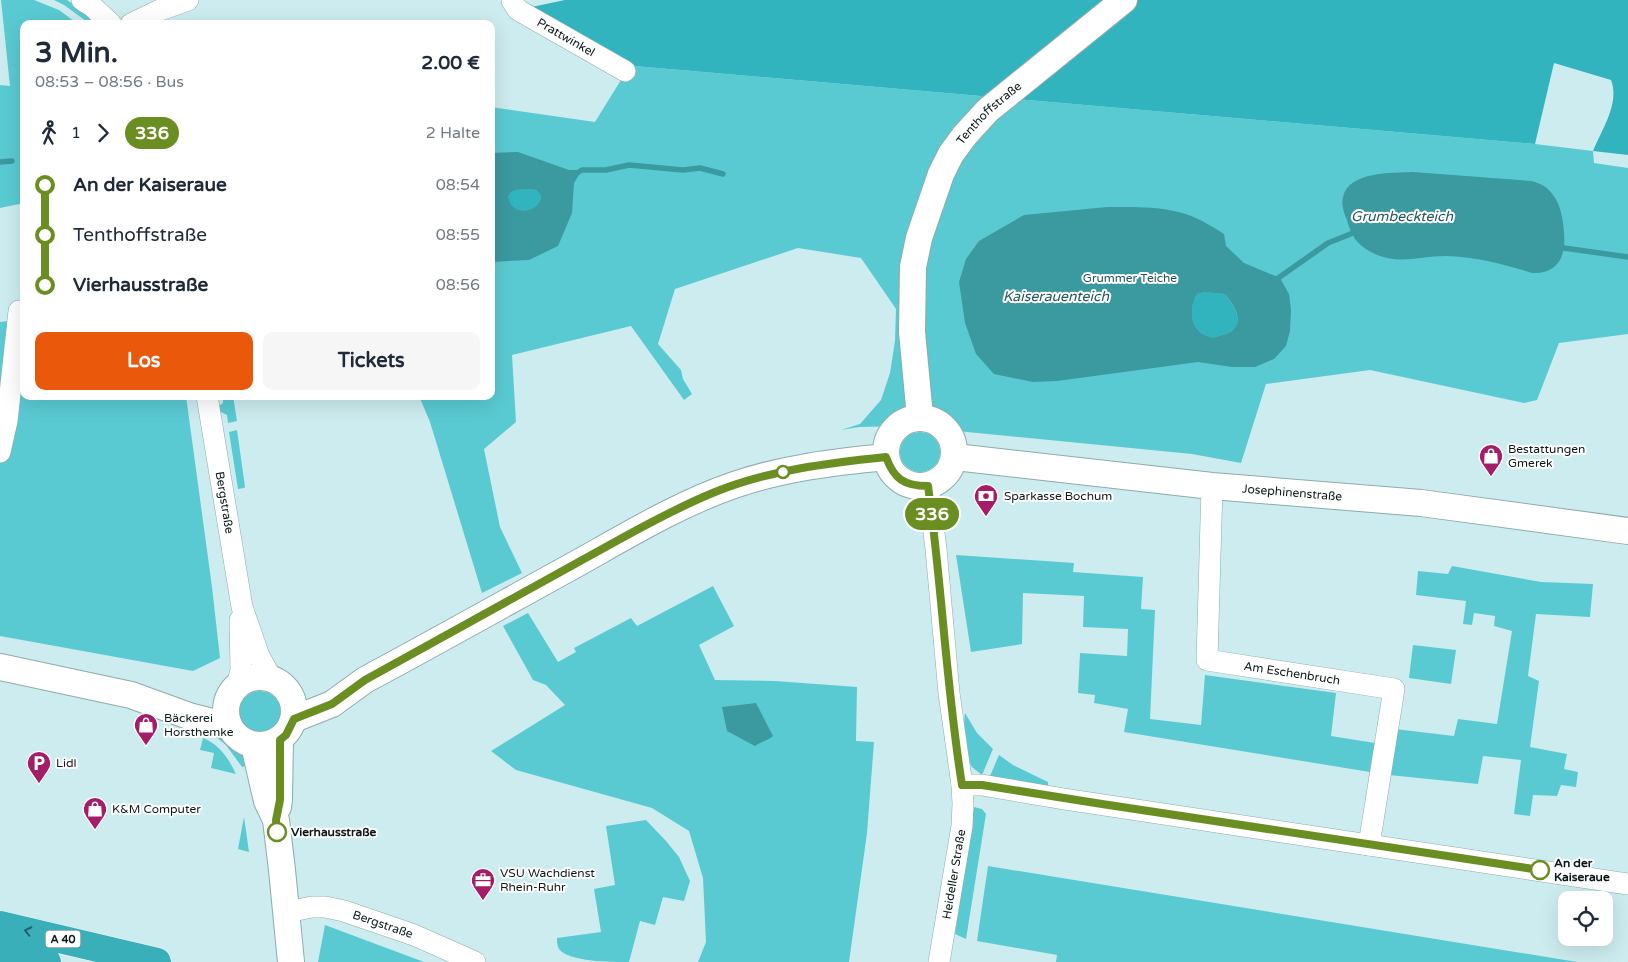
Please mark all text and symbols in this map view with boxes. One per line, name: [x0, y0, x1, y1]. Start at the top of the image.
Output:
street label: Prattwinkel: [535, 15, 597, 59]
text: 3 Min.: [35, 36, 118, 70]
text: 2.00 €: [421, 52, 480, 74]
text: 08:53 – 08:56 · Bus: [35, 72, 184, 92]
street label: Tenthoffstraße: [953, 79, 1024, 147]
icon: walk: [35, 119, 63, 147]
icon: forward: [89, 119, 117, 147]
text: 336: [135, 122, 169, 144]
text: 1: [71, 123, 81, 143]
text: 2 Halte: [426, 123, 480, 143]
text: An der Kaiseraue: [73, 174, 227, 196]
text: 08:54: [436, 175, 480, 195]
water label: Grumbeckteich: [1351, 208, 1453, 225]
text: Tenthoffstraße: [73, 224, 207, 246]
text: 08:55: [436, 225, 480, 245]
park label: Grummer Teiche: [1083, 271, 1177, 285]
text: Vierhausstraße: [73, 274, 208, 296]
text: 08:56: [436, 275, 480, 295]
water label: Kaiserauenteich: [1003, 288, 1109, 305]
button: Los: [35, 332, 253, 390]
button: Tickets: [263, 332, 480, 390]
place label: Bestattungen Gmerek: [1508, 442, 1585, 470]
shop icon: Bestattungen Gmerek: [1478, 443, 1504, 477]
unlabelled marker: [776, 465, 790, 479]
street label: Bergstraße: [213, 470, 237, 535]
street label: Josephinenstraße: [1241, 481, 1343, 504]
bank icon: Sparkasse Bochum: [973, 483, 999, 517]
place label: Sparkasse Bochum: [1004, 489, 1112, 503]
line badge: 336: [903, 498, 961, 530]
text: 336: [915, 503, 949, 525]
street label: Am Eschenbruch: [1243, 659, 1341, 688]
place label: Bäckerei Horsthemke: [164, 711, 234, 739]
shop icon: Bäckerei Horsthemke: [133, 712, 159, 746]
parking icon: Lidl: [26, 750, 52, 784]
place label: Lidl: [56, 756, 76, 770]
shop icon: K&M Computer: [82, 796, 108, 830]
place label: K&M Computer: [112, 802, 201, 816]
marker: Vierhausstraße: [267, 822, 287, 842]
place label: Vierhausstraße: [291, 825, 377, 839]
street label: Heideller Straße: [939, 828, 968, 920]
place label: An der Kaiseraue: [1554, 856, 1610, 884]
marker: An der Kaiseraue: [1530, 860, 1550, 880]
place label: VSU Wachdienst Rhein-Ruhr: [500, 866, 595, 894]
office icon: VSU Wachdienst Rhein-Ruhr: [470, 867, 496, 901]
map controls: [1558, 891, 1613, 946]
button: locate: [1558, 891, 1613, 946]
street label: Bergstraße: [351, 908, 415, 941]
one-way arrow: [24, 926, 33, 937]
road number: A 40: [46, 931, 80, 948]

